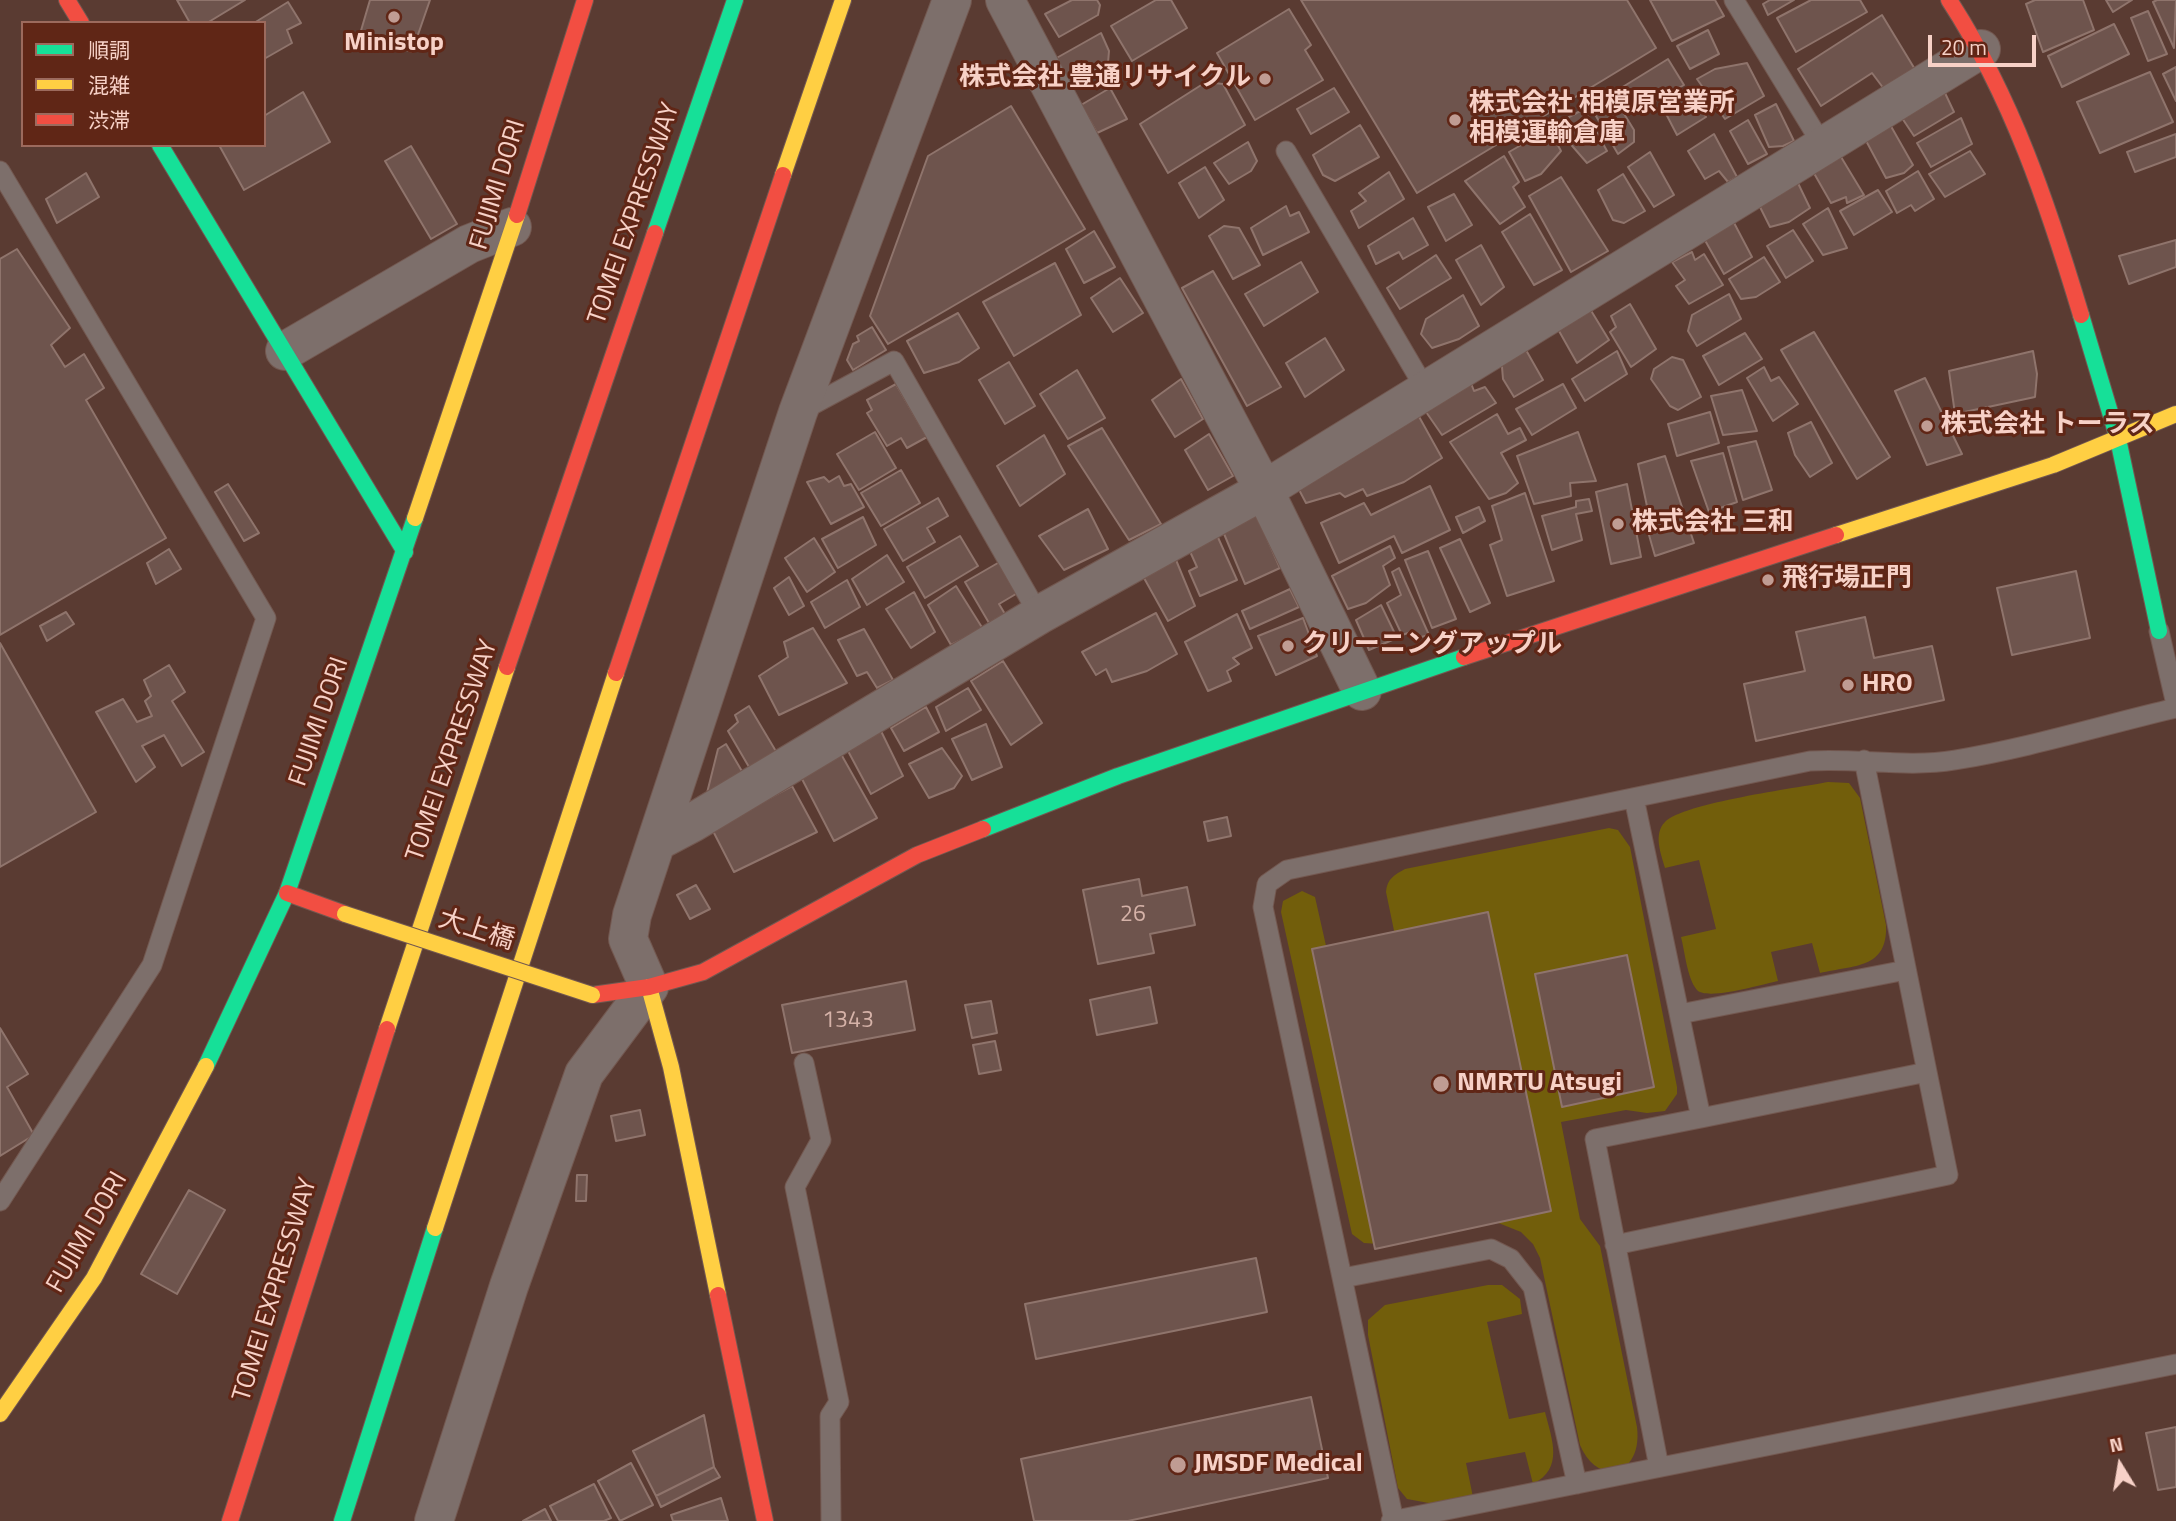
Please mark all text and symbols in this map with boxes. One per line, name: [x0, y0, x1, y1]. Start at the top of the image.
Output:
marker: Ministop: [386, 9, 402, 25]
legend: [21, 21, 266, 147]
scale bar: [1931, 21, 2039, 65]
place label: Ministop: [344, 28, 444, 60]
text: 20 m: [1941, 31, 1987, 63]
text: 順調: [88, 34, 130, 66]
place label: 株式会社 豊通リサイクル: [959, 63, 1251, 95]
text: 混雑: [88, 69, 130, 101]
marker: 株式会社 豊通リサイクル: [1257, 71, 1273, 87]
place label: 株式会社 相模原営業所 相模運輸倉庫: [1469, 89, 1735, 150]
street label: TOMEI EXPRESSWAY: [582, 99, 688, 329]
text: 渋滞: [88, 104, 130, 136]
marker: 株式会社 相模原営業所 相模運輸倉庫: [1447, 112, 1463, 128]
street label: FUJIMI DORI: [464, 116, 534, 254]
place label: 株式会社 トーラス: [1941, 410, 2155, 442]
marker: 株式会社 トーラス: [1919, 418, 1935, 434]
place label: 株式会社 三和: [1632, 508, 1794, 540]
marker: 株式会社 三和: [1610, 516, 1626, 532]
place label: 飛行場正門: [1782, 564, 1912, 596]
marker: 飛行場正門: [1760, 572, 1776, 588]
place label: クリーニングアップル: [1302, 630, 1562, 662]
street label: TOMEI EXPRESSWAY: [400, 636, 506, 866]
marker: クリーニングアップル: [1280, 638, 1296, 654]
street label: FUJIMI DORI: [283, 653, 357, 791]
place label: HRO: [1862, 669, 1913, 701]
marker: HRO: [1840, 677, 1856, 693]
house number: 26: [1120, 901, 1146, 929]
street label: 大上橋: [434, 904, 518, 958]
house number: 1343: [822, 1007, 874, 1035]
place label: NMRTU Atsugi: [1457, 1068, 1622, 1100]
marker: NMRTU Atsugi: [1431, 1074, 1451, 1094]
street label: FUJIMI DORI: [41, 1167, 135, 1299]
street label: TOMEI EXPRESSWAY: [227, 1174, 325, 1406]
text: N: [2107, 1428, 2125, 1459]
north arrow: [2085, 1430, 2155, 1500]
place label: JMSDF Medical: [1194, 1449, 1363, 1481]
marker: JMSDF Medical: [1168, 1455, 1188, 1475]

